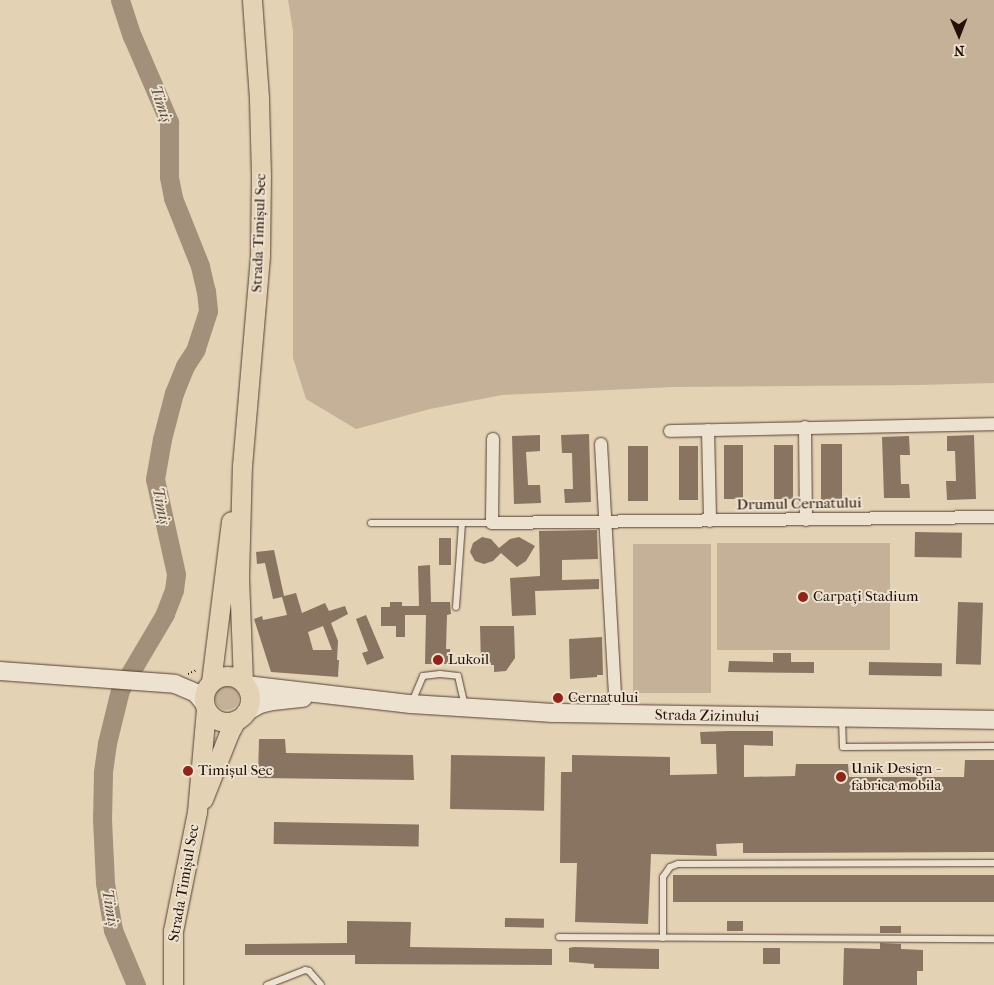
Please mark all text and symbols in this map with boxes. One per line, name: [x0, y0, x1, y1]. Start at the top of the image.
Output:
north arrow: [934, 10, 984, 60]
text: N: [954, 42, 965, 59]
water label: Timiș: [146, 83, 176, 125]
street label: Strada Timișul Sec: [248, 173, 270, 293]
water label: Timiș: [148, 486, 174, 526]
street label: Drumul Cernatului: [736, 494, 862, 514]
place label: Carpați Stadium: [813, 588, 918, 606]
marker: Carpați Stadium: [797, 591, 809, 603]
place label: Lukoil: [448, 651, 489, 669]
marker: Lukoil: [432, 654, 444, 666]
place label: Cernatului: [568, 689, 638, 707]
marker: Cernatului: [552, 692, 564, 704]
street label: Strada Zizinului: [655, 706, 759, 726]
place label: Unik Design - fabrica mobila: [851, 759, 941, 794]
place label: Timișul Sec: [198, 762, 272, 780]
marker: Timișul Sec: [182, 765, 194, 777]
marker: Unik Design - fabrica mobila: [835, 771, 847, 783]
street label: Strada Timișul Sec: [165, 823, 203, 943]
water label: Timiș: [97, 888, 123, 928]

